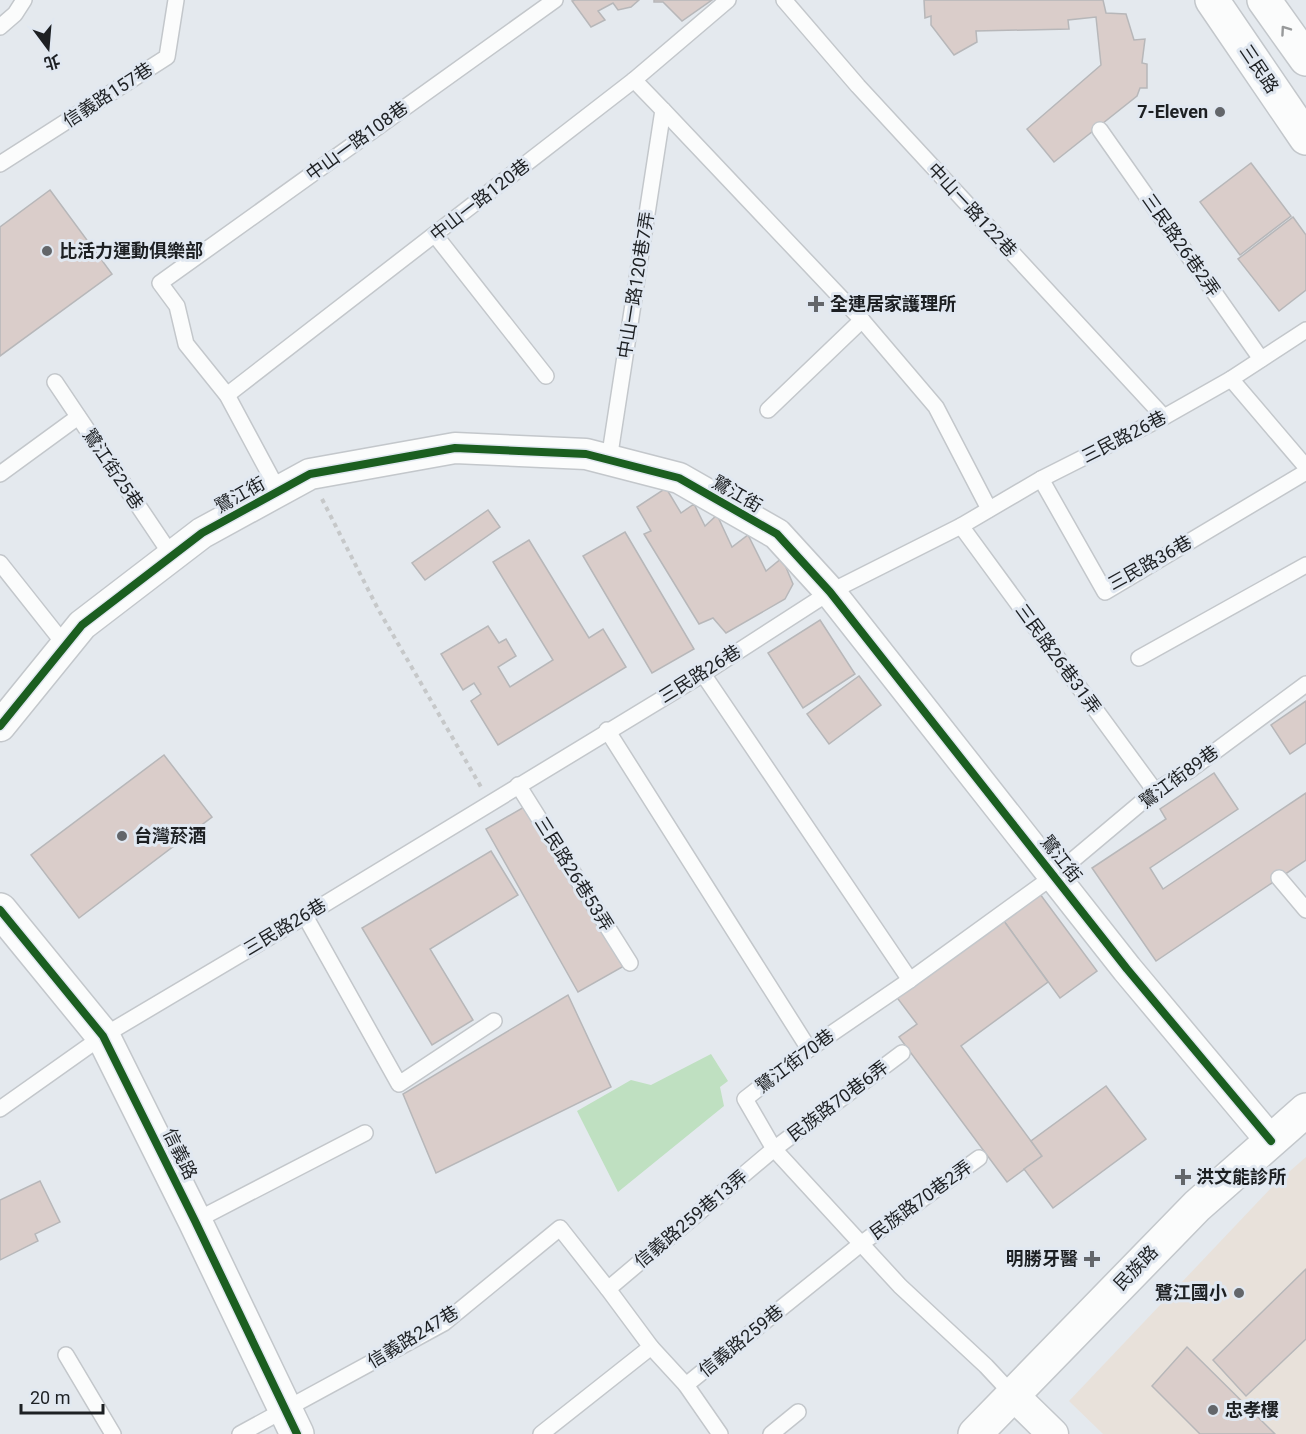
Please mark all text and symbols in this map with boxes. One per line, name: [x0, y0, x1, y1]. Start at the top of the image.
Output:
north arrow: [18, 18, 78, 78]
one-way arrow: [1281, 25, 1292, 36]
street label: 三民路: [1236, 40, 1283, 97]
text: 北: [42, 51, 62, 73]
street label: 信義路157巷: [59, 58, 156, 131]
street label: 中山一路108巷: [302, 97, 412, 184]
place label: 7-Eleven: [1137, 101, 1208, 122]
marker: 7-Eleven: [1213, 105, 1227, 119]
street label: 中山一路120巷: [426, 154, 534, 245]
street label: 中山一路122巷: [924, 158, 1021, 261]
street label: 三民路26巷2弄: [1138, 189, 1225, 300]
street label: 中山一路120巷7弄: [614, 210, 657, 360]
place label: 比活力運動俱樂部: [59, 240, 203, 261]
marker: 比活力運動俱樂部: [40, 244, 54, 258]
place label: 全連居家護理所: [830, 293, 956, 314]
marker: 全連居家護理所: [807, 295, 825, 313]
street label: 三民路26巷: [1078, 406, 1170, 467]
street label: 鷺江街25巷: [79, 425, 148, 513]
street label: 鷺江街: [709, 471, 766, 516]
street label: 鷺江街: [211, 472, 268, 517]
street label: 三民路36巷: [1104, 531, 1195, 594]
street label: 三民路26巷31弄: [1012, 600, 1105, 718]
street label: 三民路26巷: [655, 640, 744, 707]
street label: 鷺江街89巷: [1135, 741, 1222, 812]
street label: 三民路26巷53弄: [531, 813, 618, 935]
place label: 台灣菸酒: [134, 825, 206, 846]
marker: 台灣菸酒: [115, 829, 129, 843]
street label: 鷺江街: [1036, 831, 1086, 886]
street label: 三民路26巷: [240, 894, 330, 959]
street label: 鷺江街70巷: [752, 1024, 838, 1097]
street label: 民族路70巷6弄: [783, 1056, 892, 1145]
street label: 信義路: [159, 1125, 202, 1183]
street label: 民族路70巷2弄: [866, 1156, 976, 1243]
street label: 信義路259巷13弄: [630, 1165, 751, 1272]
place label: 洪文能診所: [1196, 1166, 1286, 1187]
marker: 洪文能診所: [1174, 1168, 1192, 1186]
street label: 民族路: [1109, 1241, 1162, 1294]
place label: 明勝牙醫: [1006, 1248, 1078, 1269]
marker: 明勝牙醫: [1083, 1250, 1101, 1268]
place label: 鷺江國小: [1155, 1282, 1227, 1303]
marker: 鷺江國小: [1232, 1286, 1246, 1300]
street label: 信義路259巷: [694, 1300, 787, 1381]
street label: 信義路247巷: [363, 1301, 462, 1372]
scale bar: [21, 1377, 104, 1415]
text: 20 m: [30, 1387, 70, 1408]
place label: 忠孝樓: [1225, 1399, 1279, 1420]
marker: 忠孝樓: [1206, 1403, 1220, 1417]

